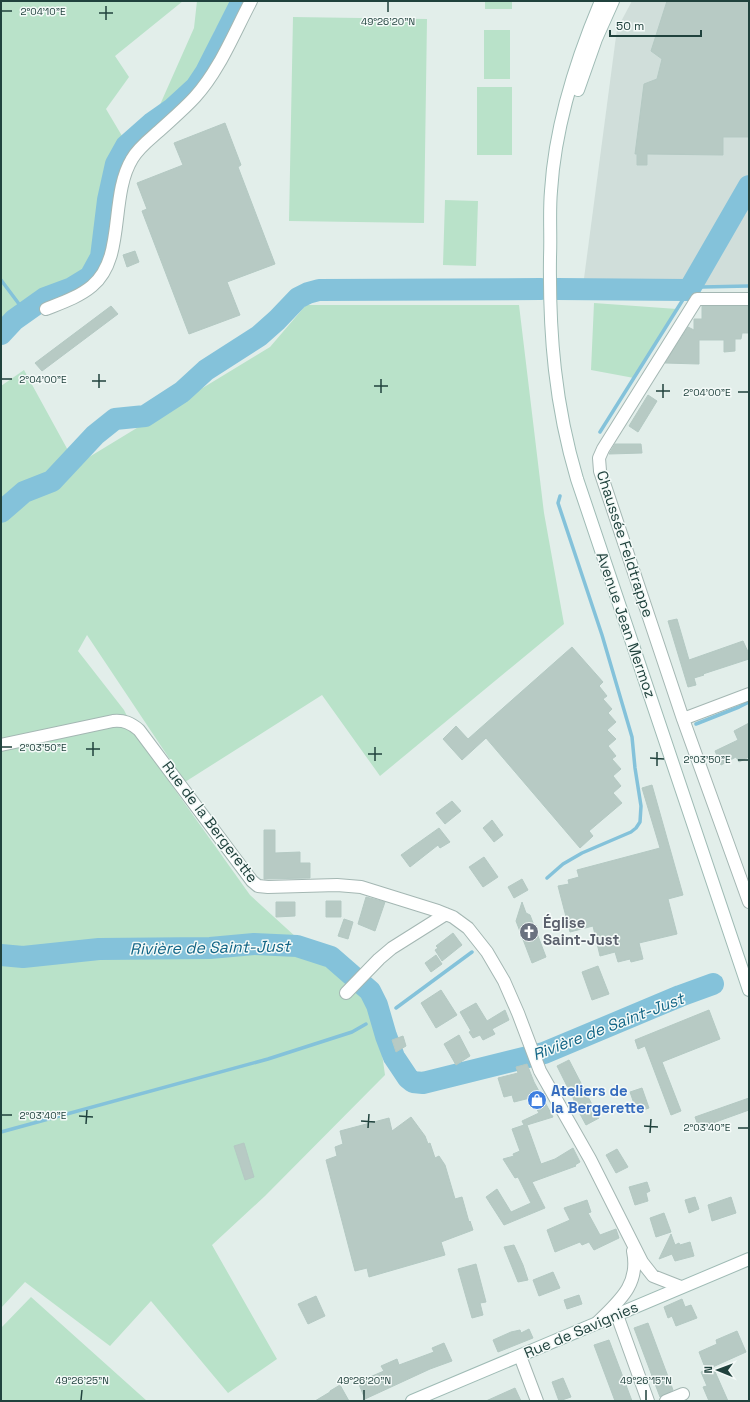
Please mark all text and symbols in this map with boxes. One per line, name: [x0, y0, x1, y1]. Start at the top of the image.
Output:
text: 2°04'10"E: [20, 5, 66, 18]
scale bar: [610, 12, 701, 38]
text: 49°26'20"N: [361, 15, 415, 28]
text: 50 m: [616, 18, 644, 34]
text: 2°04'00"E: [19, 373, 67, 386]
text: 2°04'00"E: [683, 386, 731, 399]
street label: Chaussée Feldtrappe: [593, 468, 658, 620]
street label: Avenue Jean Mermoz: [593, 549, 660, 700]
text: 2°03'50"E: [19, 741, 67, 754]
text: 2°03'50"E: [683, 753, 731, 766]
street label: Rue de la Bergerette: [158, 757, 262, 886]
place label: Église Saint-Just: [543, 913, 619, 949]
church icon: Église Saint-Just: [518, 921, 540, 943]
water label: Rivière de Saint-Just: [130, 936, 292, 959]
water label: Rivière de Saint-Just: [529, 987, 688, 1065]
place label: Ateliers de la Bergerette: [551, 1081, 645, 1117]
shop icon: Ateliers de la Bergerette: [526, 1089, 548, 1111]
text: 2°03'40"E: [20, 1109, 67, 1122]
text: 2°03'40"E: [684, 1121, 731, 1134]
street label: Rue de Savignies: [521, 1297, 641, 1362]
north arrow: [698, 1350, 738, 1390]
text: N: [701, 1366, 715, 1374]
text: 49°26'25"N: [55, 1374, 109, 1387]
text: 49°26'20"N: [337, 1374, 391, 1387]
text: 49°26'15"N: [620, 1374, 672, 1387]

